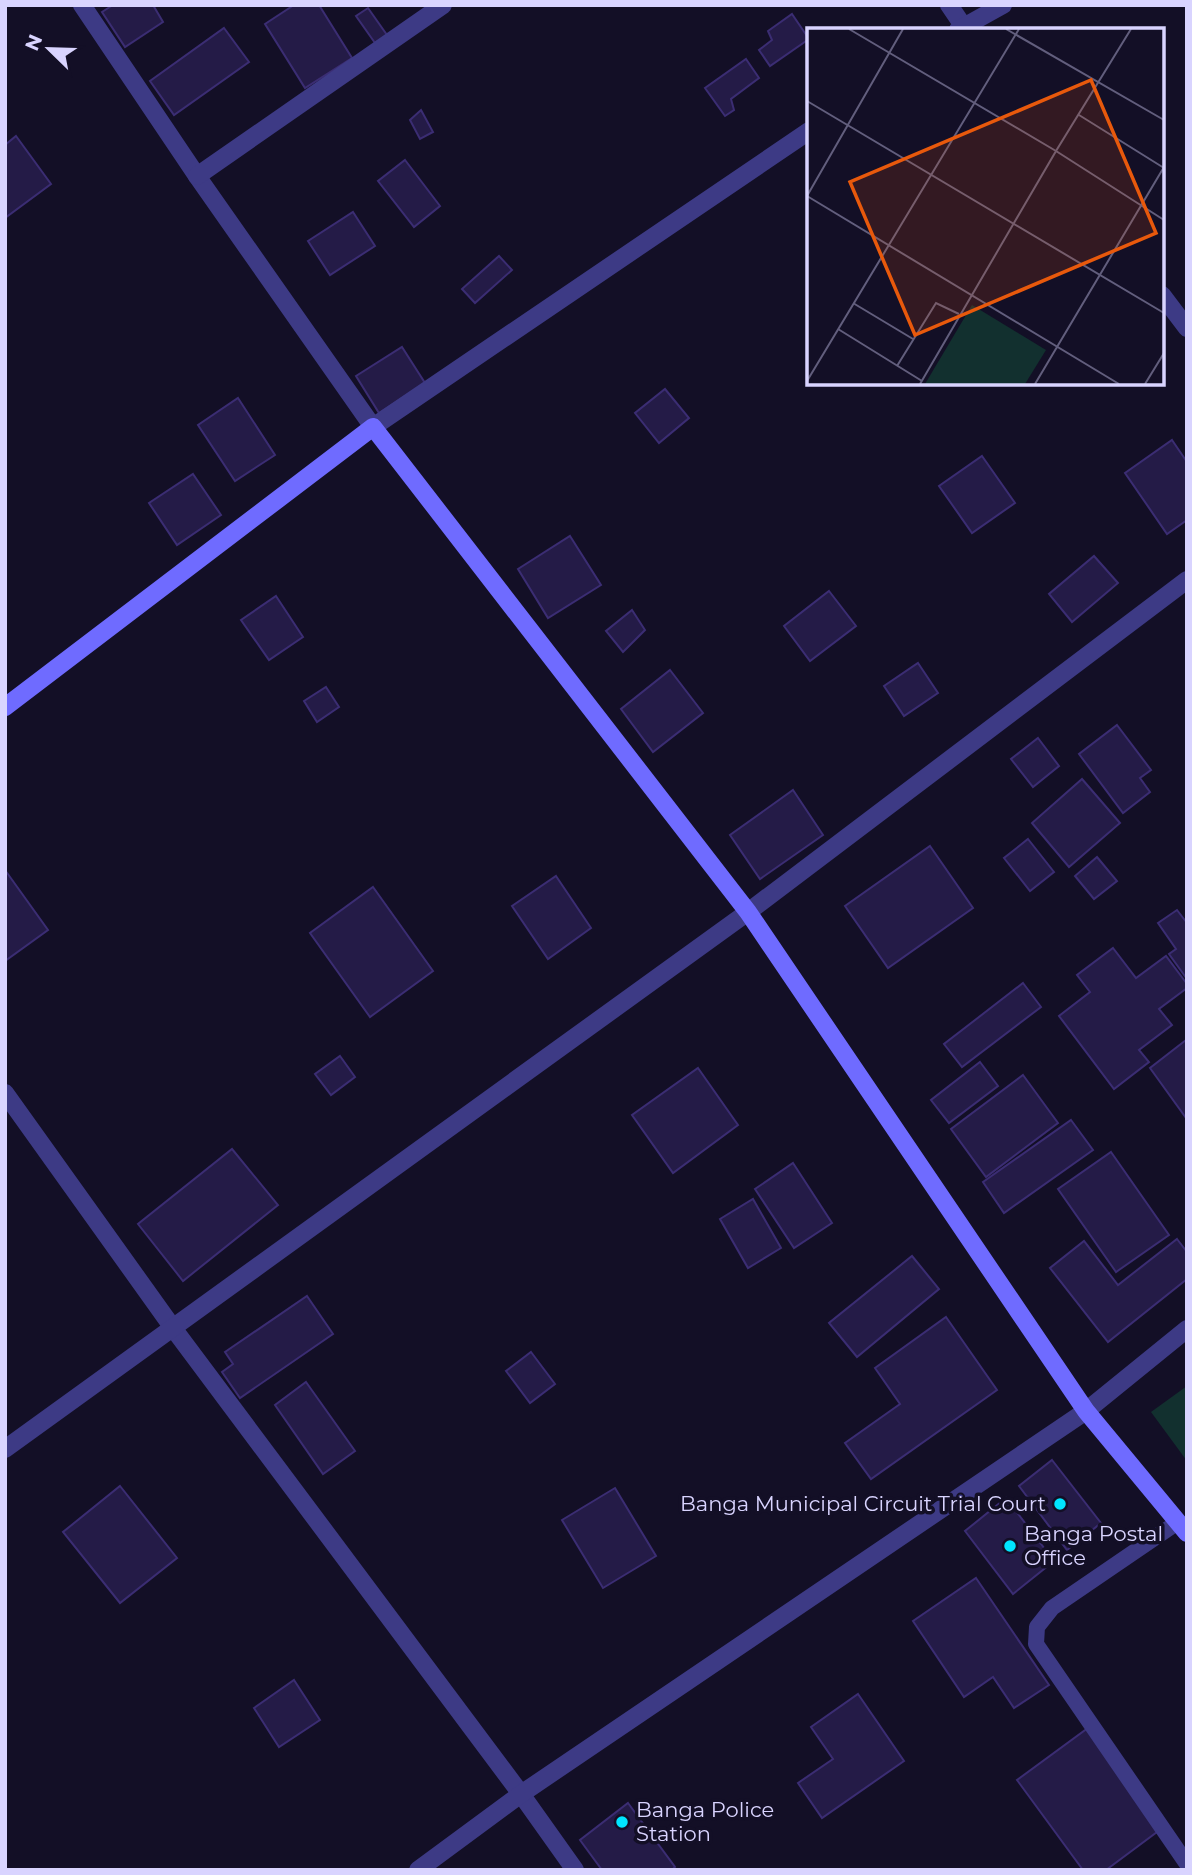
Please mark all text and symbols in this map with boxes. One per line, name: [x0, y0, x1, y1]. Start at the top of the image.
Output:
north arrow: [14, 14, 84, 84]
inset map: [807, 28, 1164, 385]
text: N: [20, 31, 47, 54]
place label: Banga Municipal Circuit Trial Court: [680, 1491, 1046, 1516]
marker: Banga Municipal Circuit Trial Court: [1052, 1496, 1068, 1512]
place label: Banga Postal Office: [1024, 1521, 1163, 1570]
marker: Banga Postal Office: [1002, 1538, 1018, 1554]
place label: Banga Police Station: [636, 1797, 774, 1846]
marker: Banga Police Station: [614, 1814, 630, 1830]

